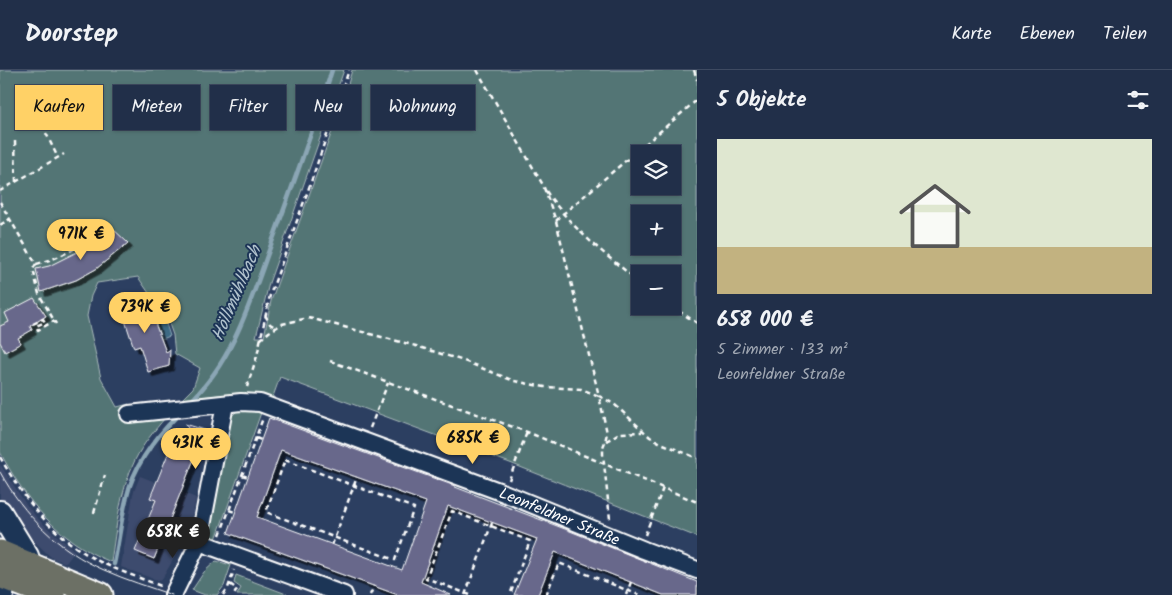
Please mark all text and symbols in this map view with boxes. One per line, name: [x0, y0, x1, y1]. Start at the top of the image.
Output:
text: Doorstep: [25, 15, 118, 54]
text: Karte: [951, 20, 992, 49]
text: Ebenen: [1020, 20, 1075, 49]
text: Teilen: [1103, 20, 1147, 49]
text: 5 Objekte: [717, 84, 806, 117]
chip: Kaufen: [15, 85, 103, 130]
chip: Mieten: [113, 85, 200, 130]
chip: Filter: [210, 85, 286, 130]
chip: Neu: [296, 85, 361, 130]
chip: Wohnung: [371, 85, 475, 130]
icon: filters: [1124, 86, 1152, 114]
map controls: [631, 145, 681, 315]
button: layers: [631, 145, 681, 195]
icon: home: [890, 171, 980, 261]
button: +: [631, 205, 681, 255]
pin: 971K €: [40, 218, 122, 261]
text: 971K €: [58, 222, 104, 247]
water label: Höllmühlbach: [204, 240, 271, 346]
button: −: [631, 265, 681, 315]
pin: 739K €: [104, 292, 186, 334]
text: 739K €: [120, 295, 170, 320]
text: 658 000 €: [717, 304, 813, 337]
text: 5 Zimmer · 133 m²: [717, 337, 848, 362]
text: Leonfeldner Straße: [717, 362, 845, 387]
pin: 685K €: [432, 422, 514, 465]
text: 685K €: [447, 426, 499, 451]
pin: 431K €: [155, 428, 237, 470]
text: 431K €: [172, 431, 220, 456]
street label: Leonfeldner Straße: [495, 481, 623, 553]
pin: 658K €: [132, 516, 214, 559]
text: 658K €: [147, 520, 199, 545]

